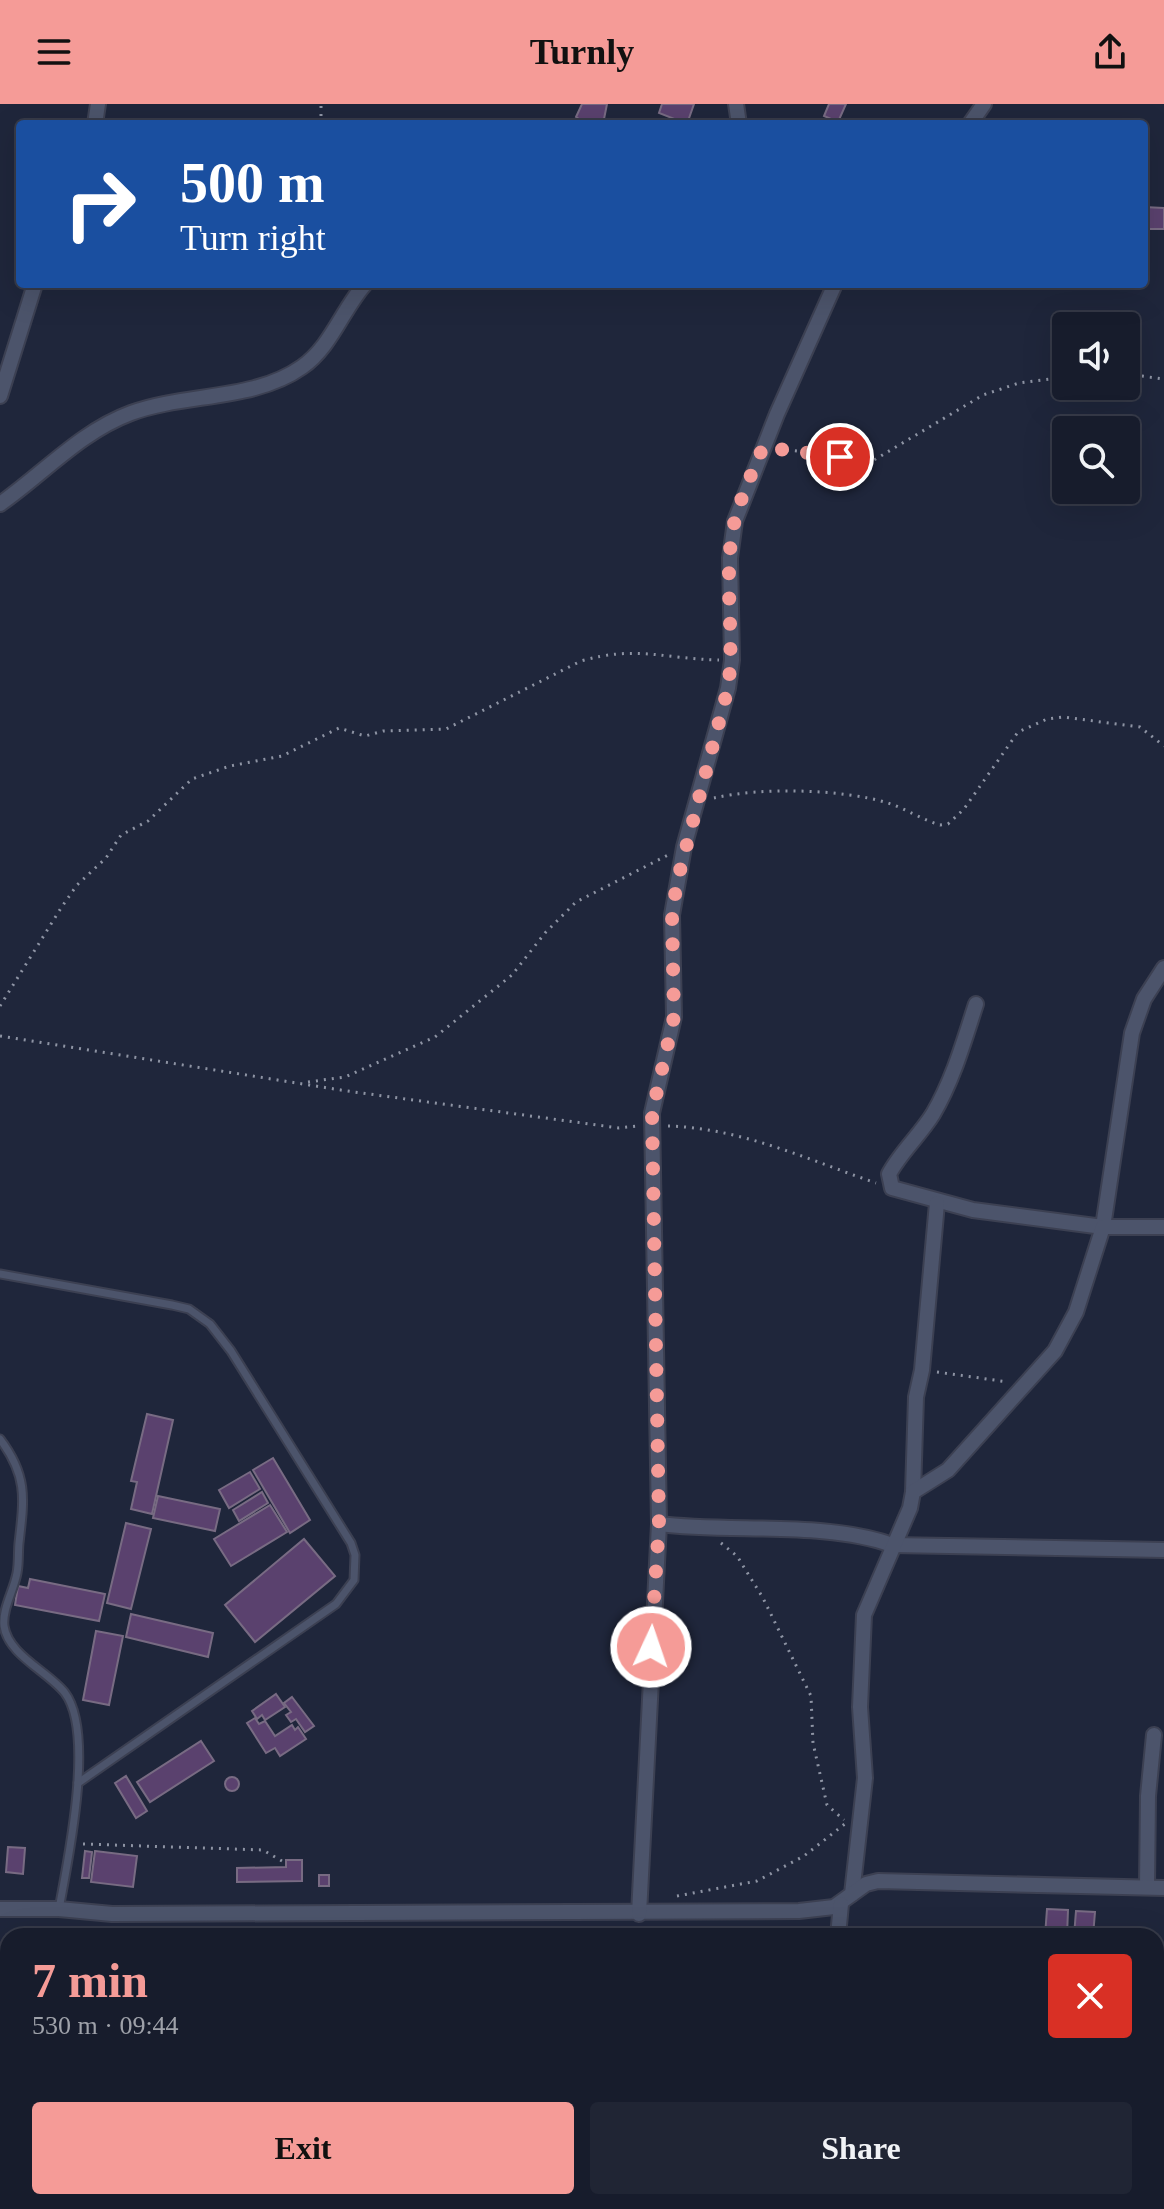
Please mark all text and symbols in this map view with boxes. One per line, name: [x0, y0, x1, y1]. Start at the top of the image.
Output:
icon: menu: [32, 30, 76, 74]
icon: share: [1088, 30, 1132, 74]
text: Turnly: [530, 32, 634, 72]
icon: right: [48, 152, 152, 256]
text: 500 m: [180, 152, 325, 214]
text: Turn right: [180, 218, 326, 258]
map controls: [1052, 312, 1140, 504]
button: sound: [1052, 312, 1140, 400]
button: search: [1052, 416, 1140, 504]
pin: [806, 423, 874, 491]
icon: arrive: [818, 435, 862, 479]
position arrow: [609, 1605, 693, 1689]
text: 7 min: [32, 1954, 148, 2007]
button: close: [1048, 1954, 1132, 2038]
text: 530 m · 09:44: [32, 2011, 179, 2040]
button: Exit: [32, 2102, 574, 2194]
button: Share: [590, 2102, 1132, 2194]

